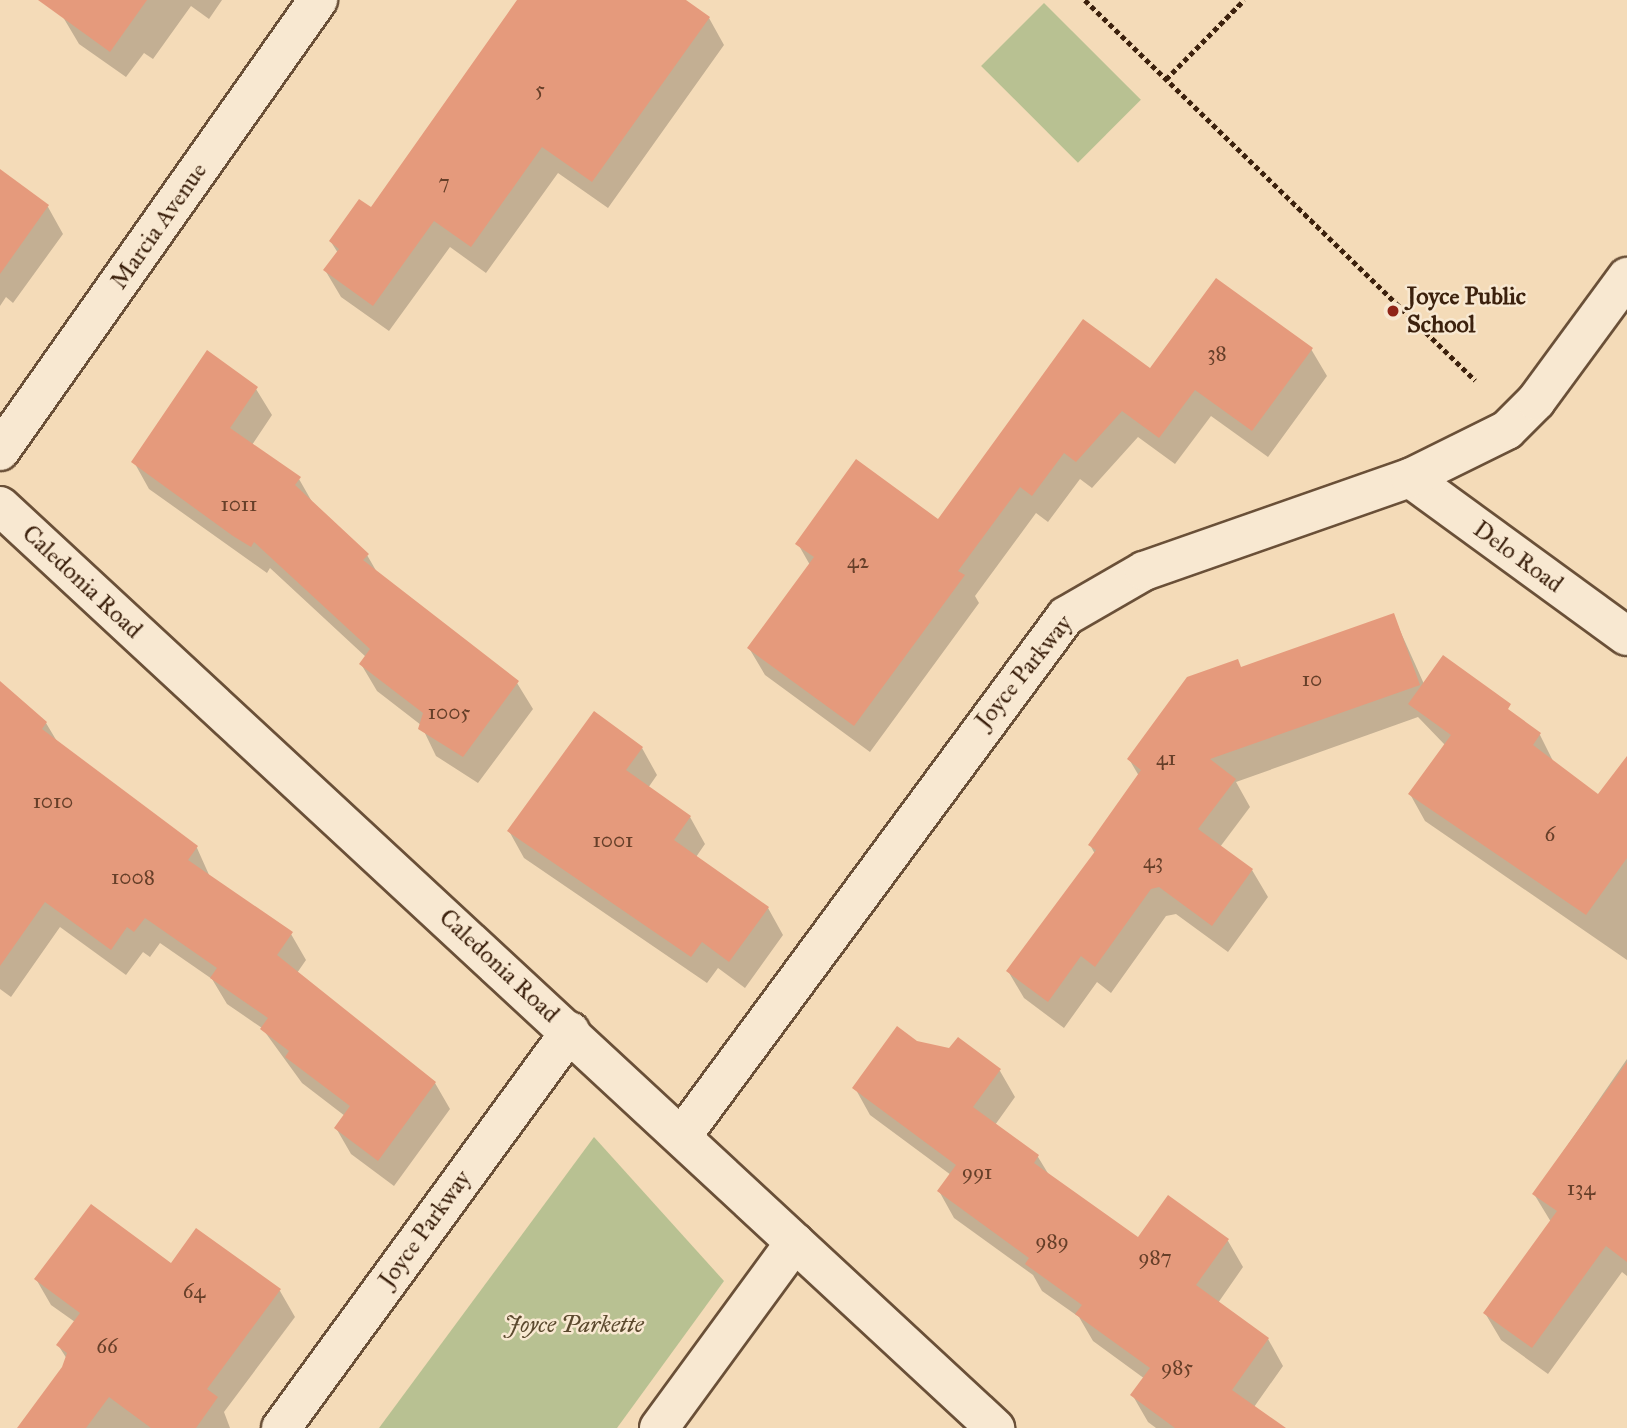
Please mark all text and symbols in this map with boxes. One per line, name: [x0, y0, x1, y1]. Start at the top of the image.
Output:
house number: 5: [535, 76, 545, 102]
street label: Marcia Avenue: [105, 157, 213, 295]
house number: 7: [438, 169, 450, 195]
place label: Joyce Public School: [1407, 283, 1526, 339]
marker: Joyce Public School: [1385, 303, 1401, 319]
house number: 38: [1207, 340, 1227, 366]
house number: 1011: [221, 491, 257, 517]
street label: Delo Road: [1468, 515, 1568, 599]
street label: Caledonia Road: [16, 519, 148, 645]
house number: 42: [847, 548, 869, 574]
street label: Joyce Parkway: [969, 609, 1079, 735]
house number: 10: [1302, 666, 1322, 692]
house number: 1005: [428, 699, 470, 725]
house number: 41: [1156, 745, 1176, 771]
house number: 1010: [33, 788, 73, 814]
house number: 6: [1545, 821, 1555, 847]
house number: 1001: [593, 827, 633, 853]
house number: 43: [1143, 848, 1163, 874]
house number: 1008: [111, 864, 155, 890]
street label: Caledonia Road: [433, 903, 565, 1029]
house number: 991: [962, 1159, 992, 1185]
street label: Joyce Parkway: [373, 1165, 477, 1293]
house number: 134: [1567, 1175, 1595, 1201]
house number: 989: [1035, 1228, 1069, 1254]
house number: 987: [1138, 1244, 1172, 1270]
house number: 64: [183, 1278, 205, 1304]
park label: Joyce Parkette: [504, 1311, 644, 1339]
house number: 66: [96, 1333, 118, 1359]
house number: 985: [1161, 1354, 1193, 1380]

